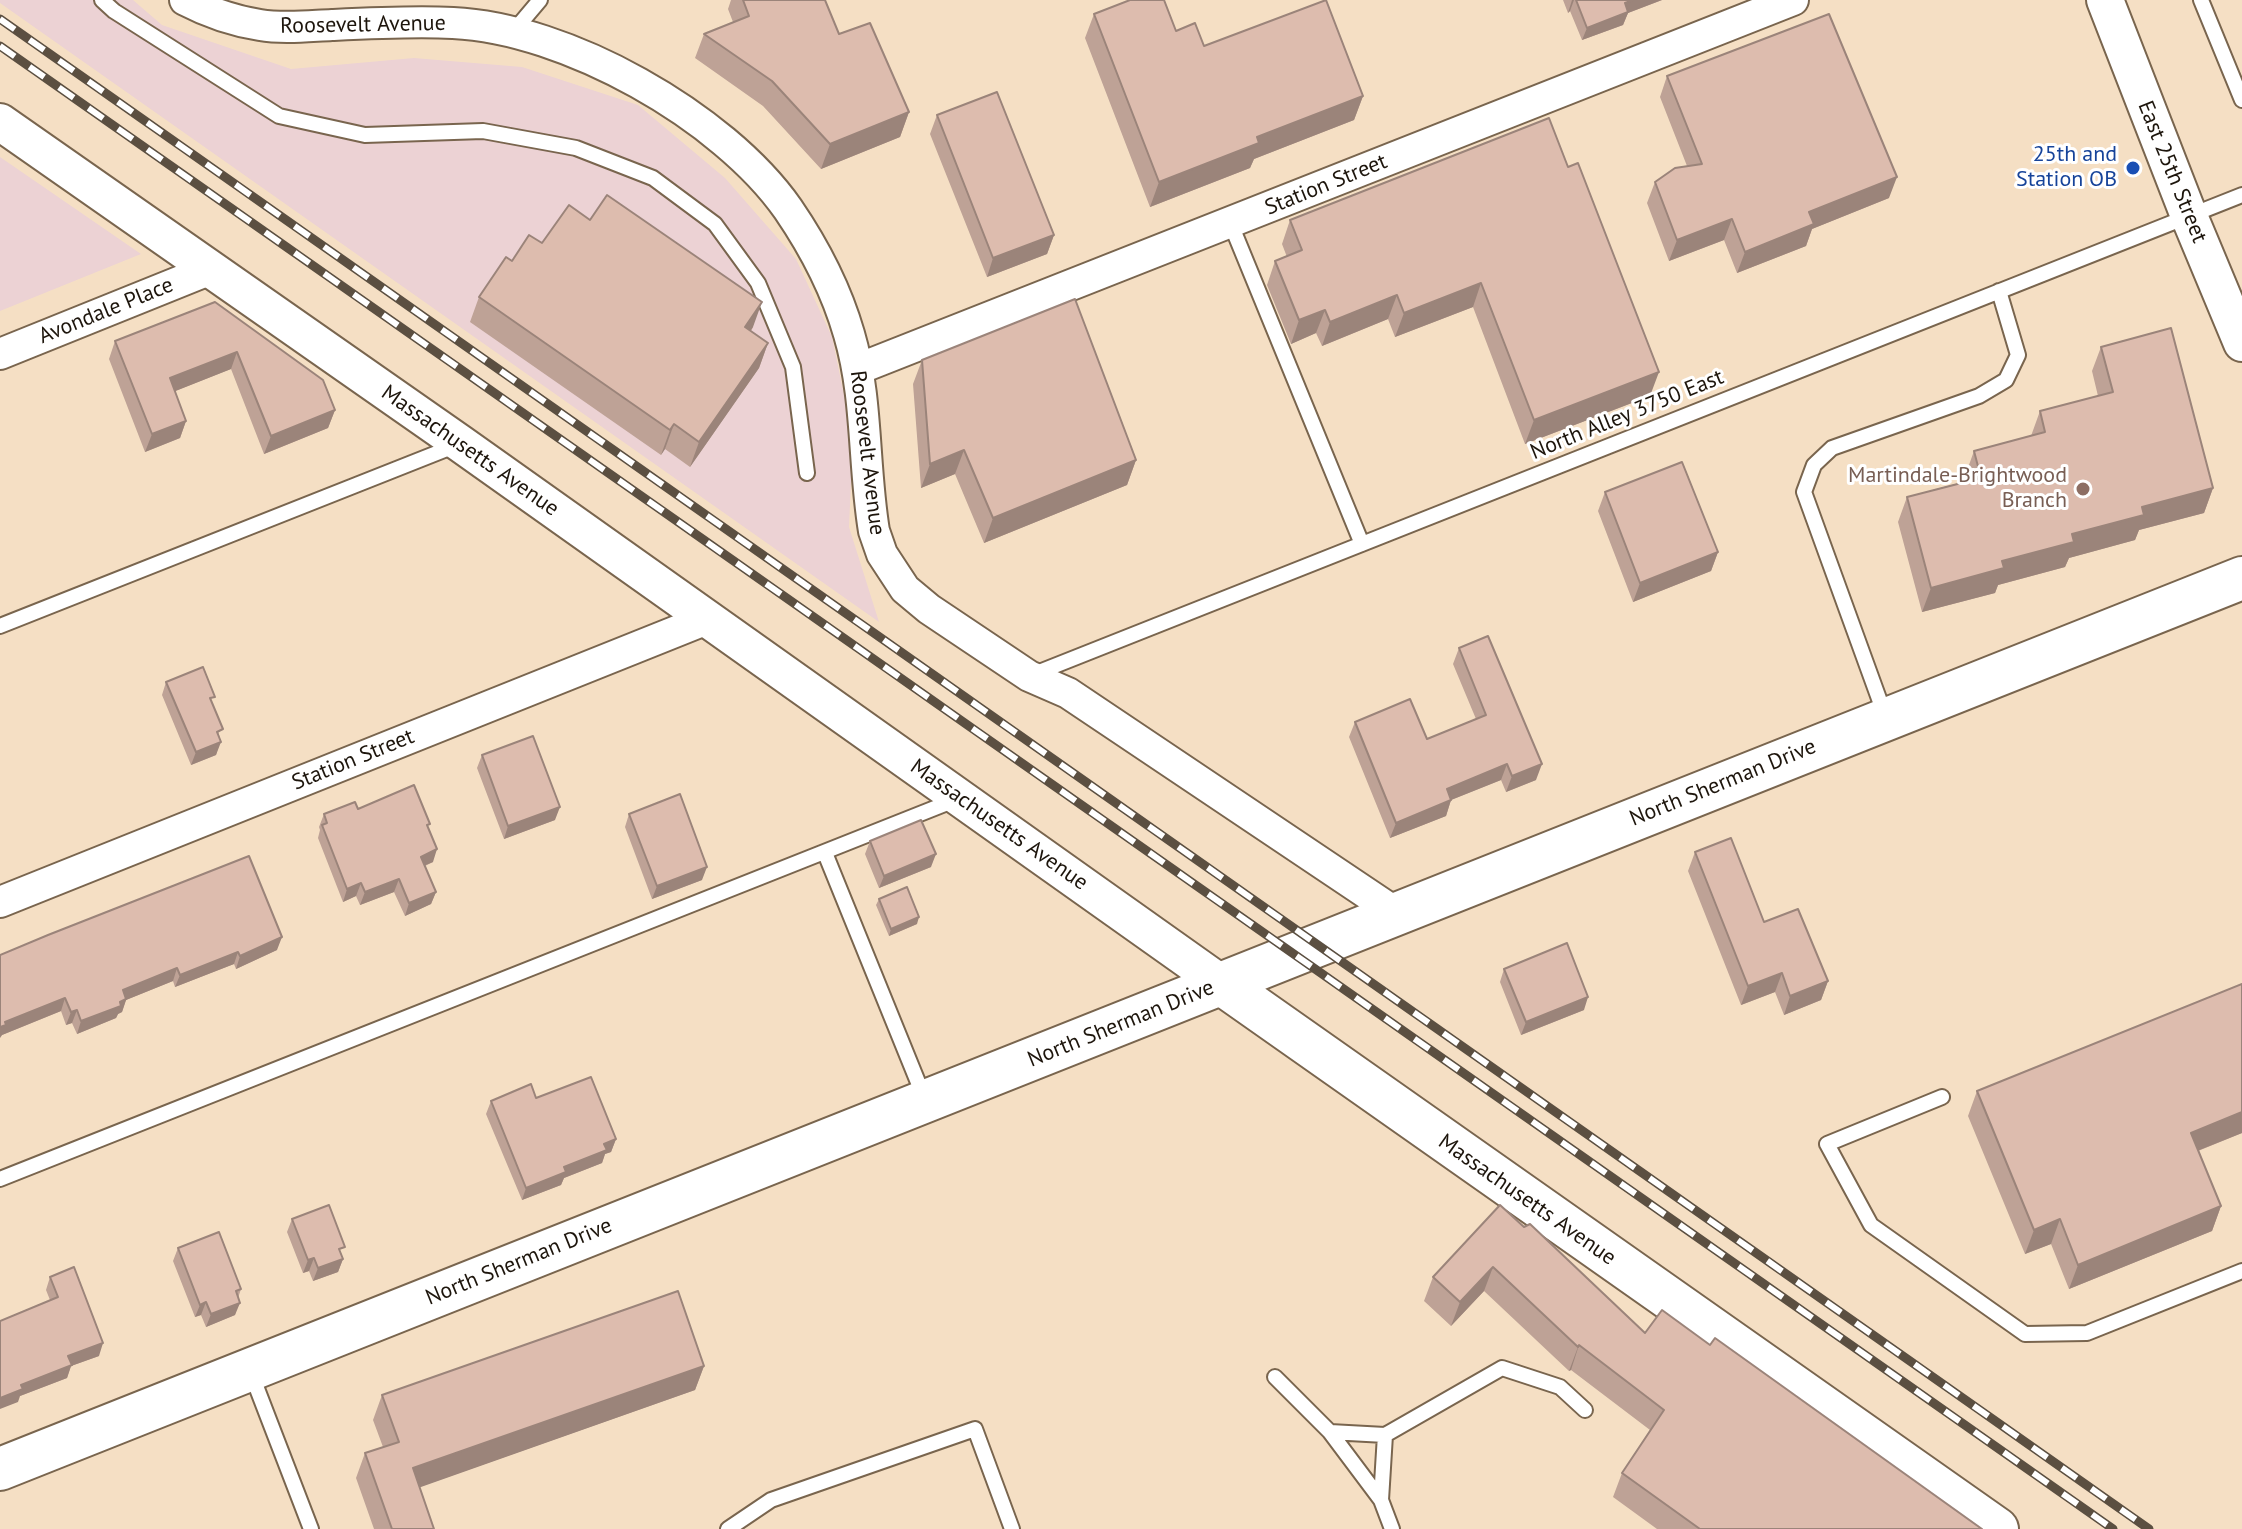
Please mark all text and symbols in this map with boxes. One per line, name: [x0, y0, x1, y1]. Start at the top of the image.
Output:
street label: Roosevelt Avenue: [280, 10, 446, 40]
street label: East 25th Street: [2132, 97, 2212, 247]
place label: 25th and Station OB: [2016, 142, 2117, 194]
street label: Station Street: [1261, 149, 1391, 221]
marker: 25th and Station OB: [2124, 159, 2142, 177]
street label: Avondale Place: [35, 272, 177, 350]
street label: North Alley 3750 East: [1527, 364, 1727, 466]
street label: Roosevelt Avenue: [844, 369, 890, 537]
street label: Massachusetts Avenue: [376, 380, 564, 522]
place label: Martindale-Brightwood Branch: [1848, 463, 2067, 514]
marker: Martindale-Brightwood Branch: [2074, 480, 2092, 498]
street label: Station Street: [288, 724, 418, 796]
street label: North Sherman Drive: [1626, 734, 1820, 832]
street label: Massachusetts Avenue: [905, 754, 1093, 896]
street label: North Sherman Drive: [1024, 975, 1218, 1073]
street label: Massachusetts Avenue: [1433, 1129, 1621, 1271]
street label: North Sherman Drive: [422, 1213, 616, 1311]

